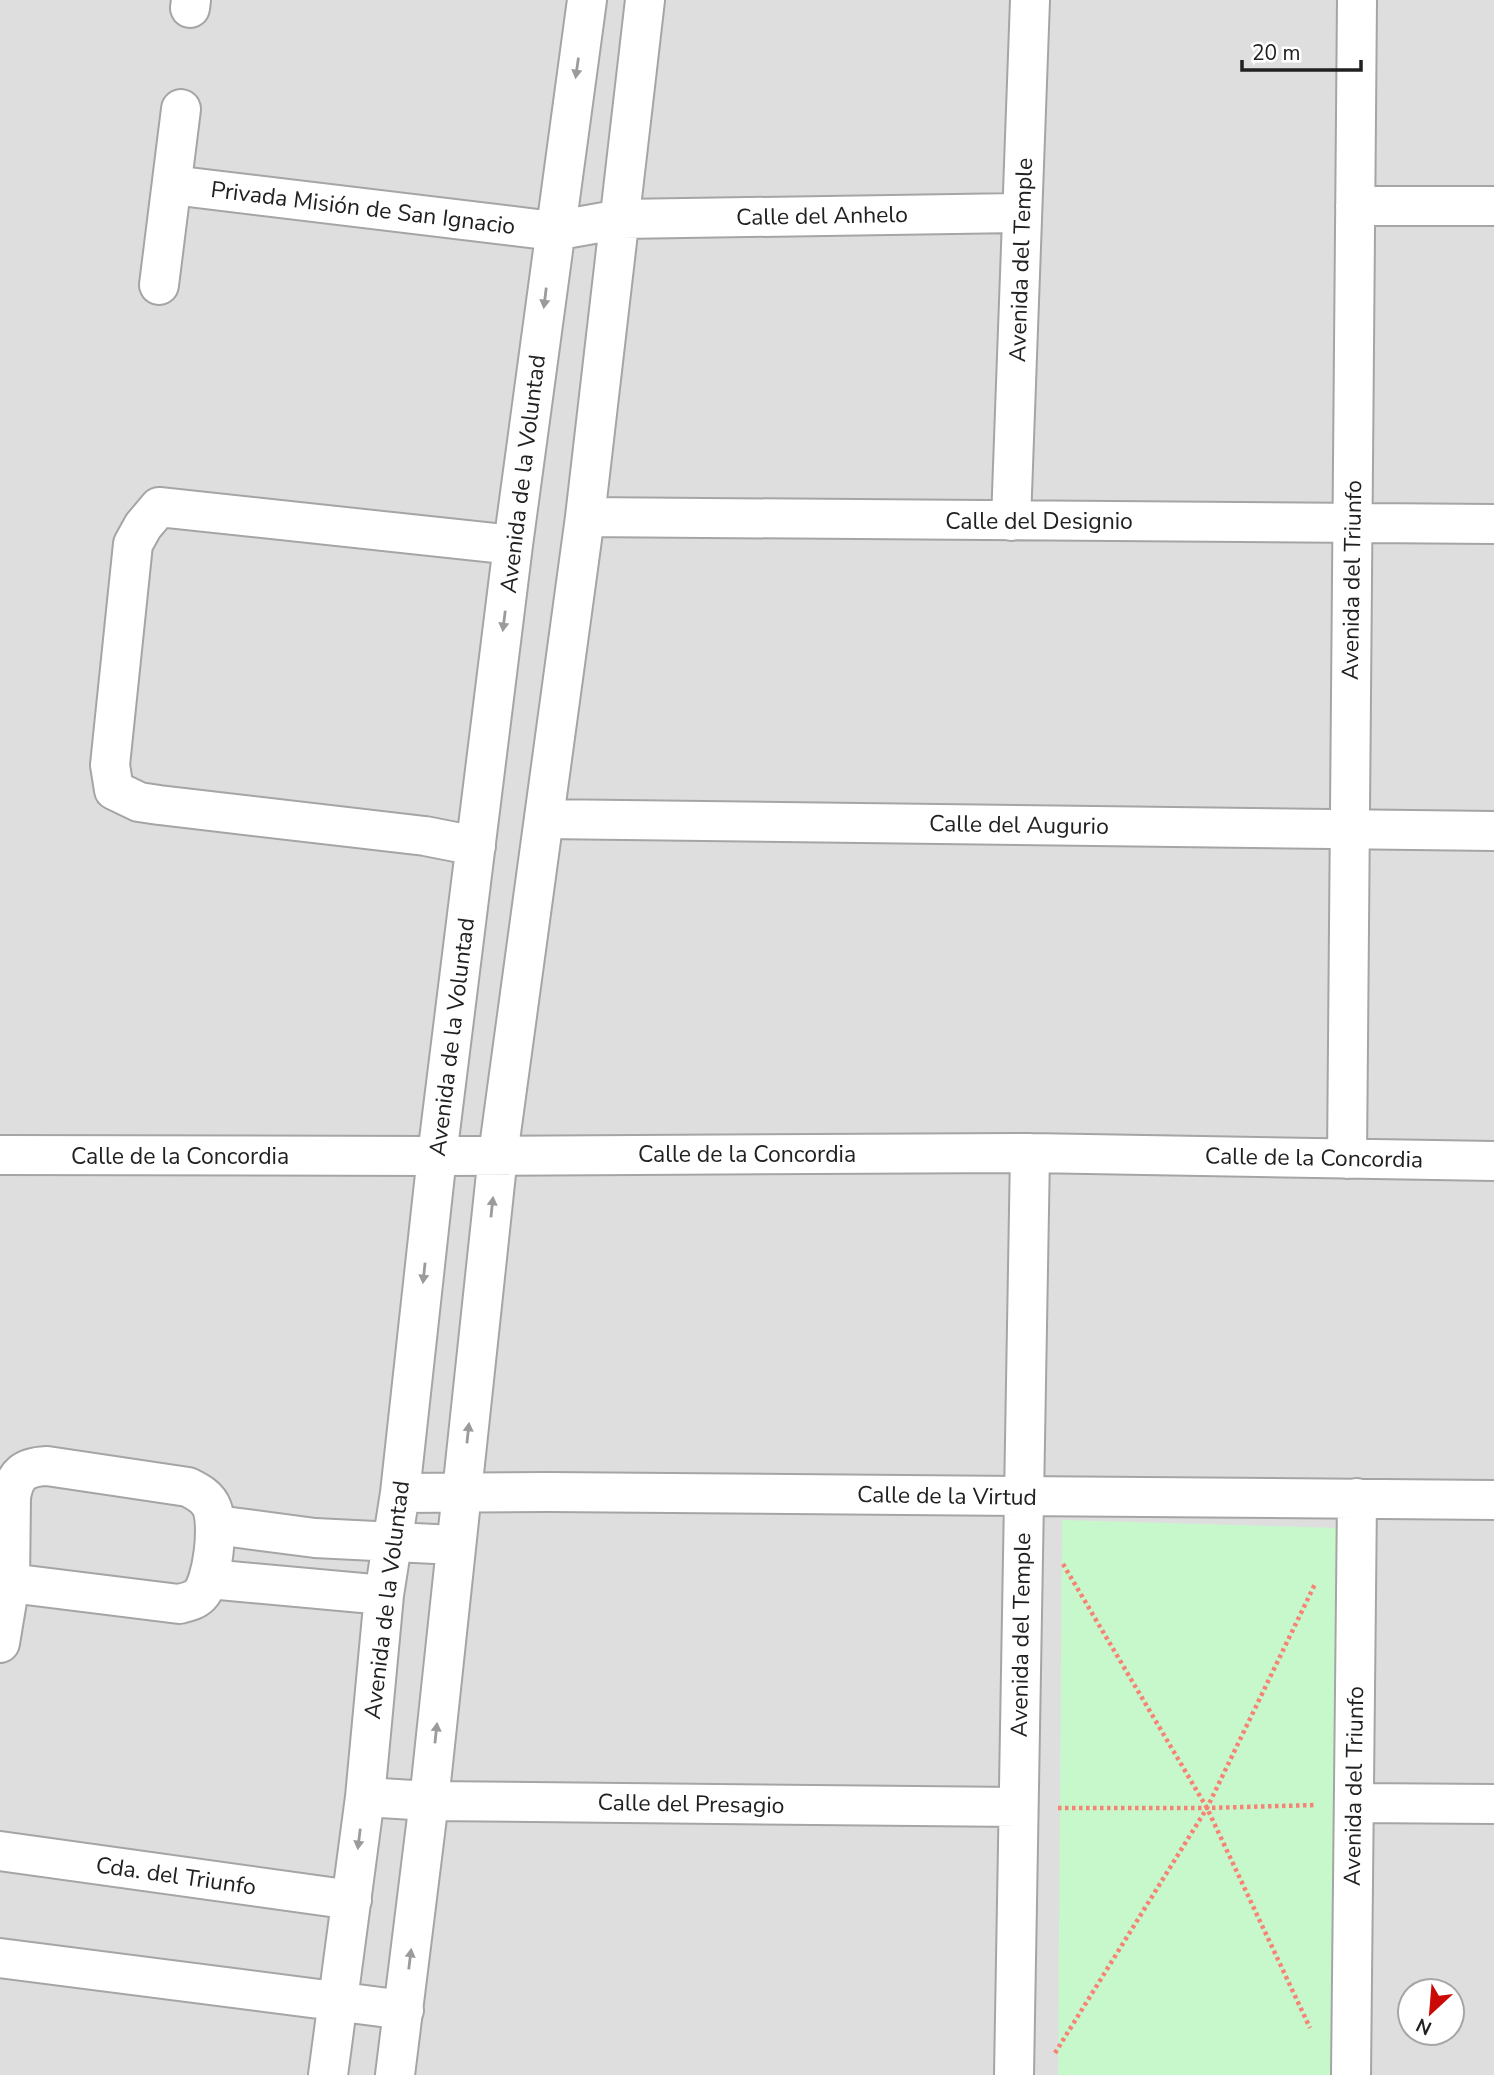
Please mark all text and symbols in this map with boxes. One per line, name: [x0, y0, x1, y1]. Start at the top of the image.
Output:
scale bar: [1242, 28, 1361, 72]
text: 20 m: [1252, 39, 1301, 67]
one-way arrow: [572, 57, 583, 79]
street label: Avenida del Temple: [1002, 157, 1040, 363]
street label: Privada Misión de San Ignacio: [209, 174, 517, 242]
street label: Calle del Anhelo: [736, 199, 908, 233]
one-way arrow: [540, 287, 551, 309]
street label: Avenida de la Voluntad: [493, 353, 553, 595]
street label: Avenida del Triunfo: [1335, 480, 1369, 680]
street label: Calle del Designio: [945, 506, 1133, 537]
one-way arrow: [498, 610, 509, 632]
street label: Calle del Augurio: [929, 808, 1109, 842]
street label: Avenida de la Voluntad: [422, 916, 482, 1158]
street label: Calle de la Concordia: [638, 1139, 856, 1170]
street label: Calle de la Concordia: [71, 1141, 289, 1172]
street label: Calle de la Concordia: [1205, 1141, 1423, 1175]
one-way arrow: [487, 1196, 498, 1218]
one-way arrow: [418, 1262, 429, 1284]
one-way arrow: [462, 1422, 473, 1444]
street label: Avenida de la Voluntad: [357, 1479, 417, 1721]
street label: Calle de la Virtud: [857, 1479, 1037, 1513]
street label: Avenida del Temple: [1004, 1532, 1038, 1738]
street label: Avenida del Triunfo: [1337, 1686, 1371, 1886]
one-way arrow: [430, 1721, 441, 1743]
street label: Calle del Presagio: [597, 1787, 785, 1821]
one-way arrow: [354, 1829, 365, 1851]
street label: Cda. del Triunfo: [94, 1849, 258, 1903]
one-way arrow: [404, 1948, 415, 1970]
north arrow: [1396, 1977, 1466, 2047]
text: N: [1412, 2012, 1436, 2041]

